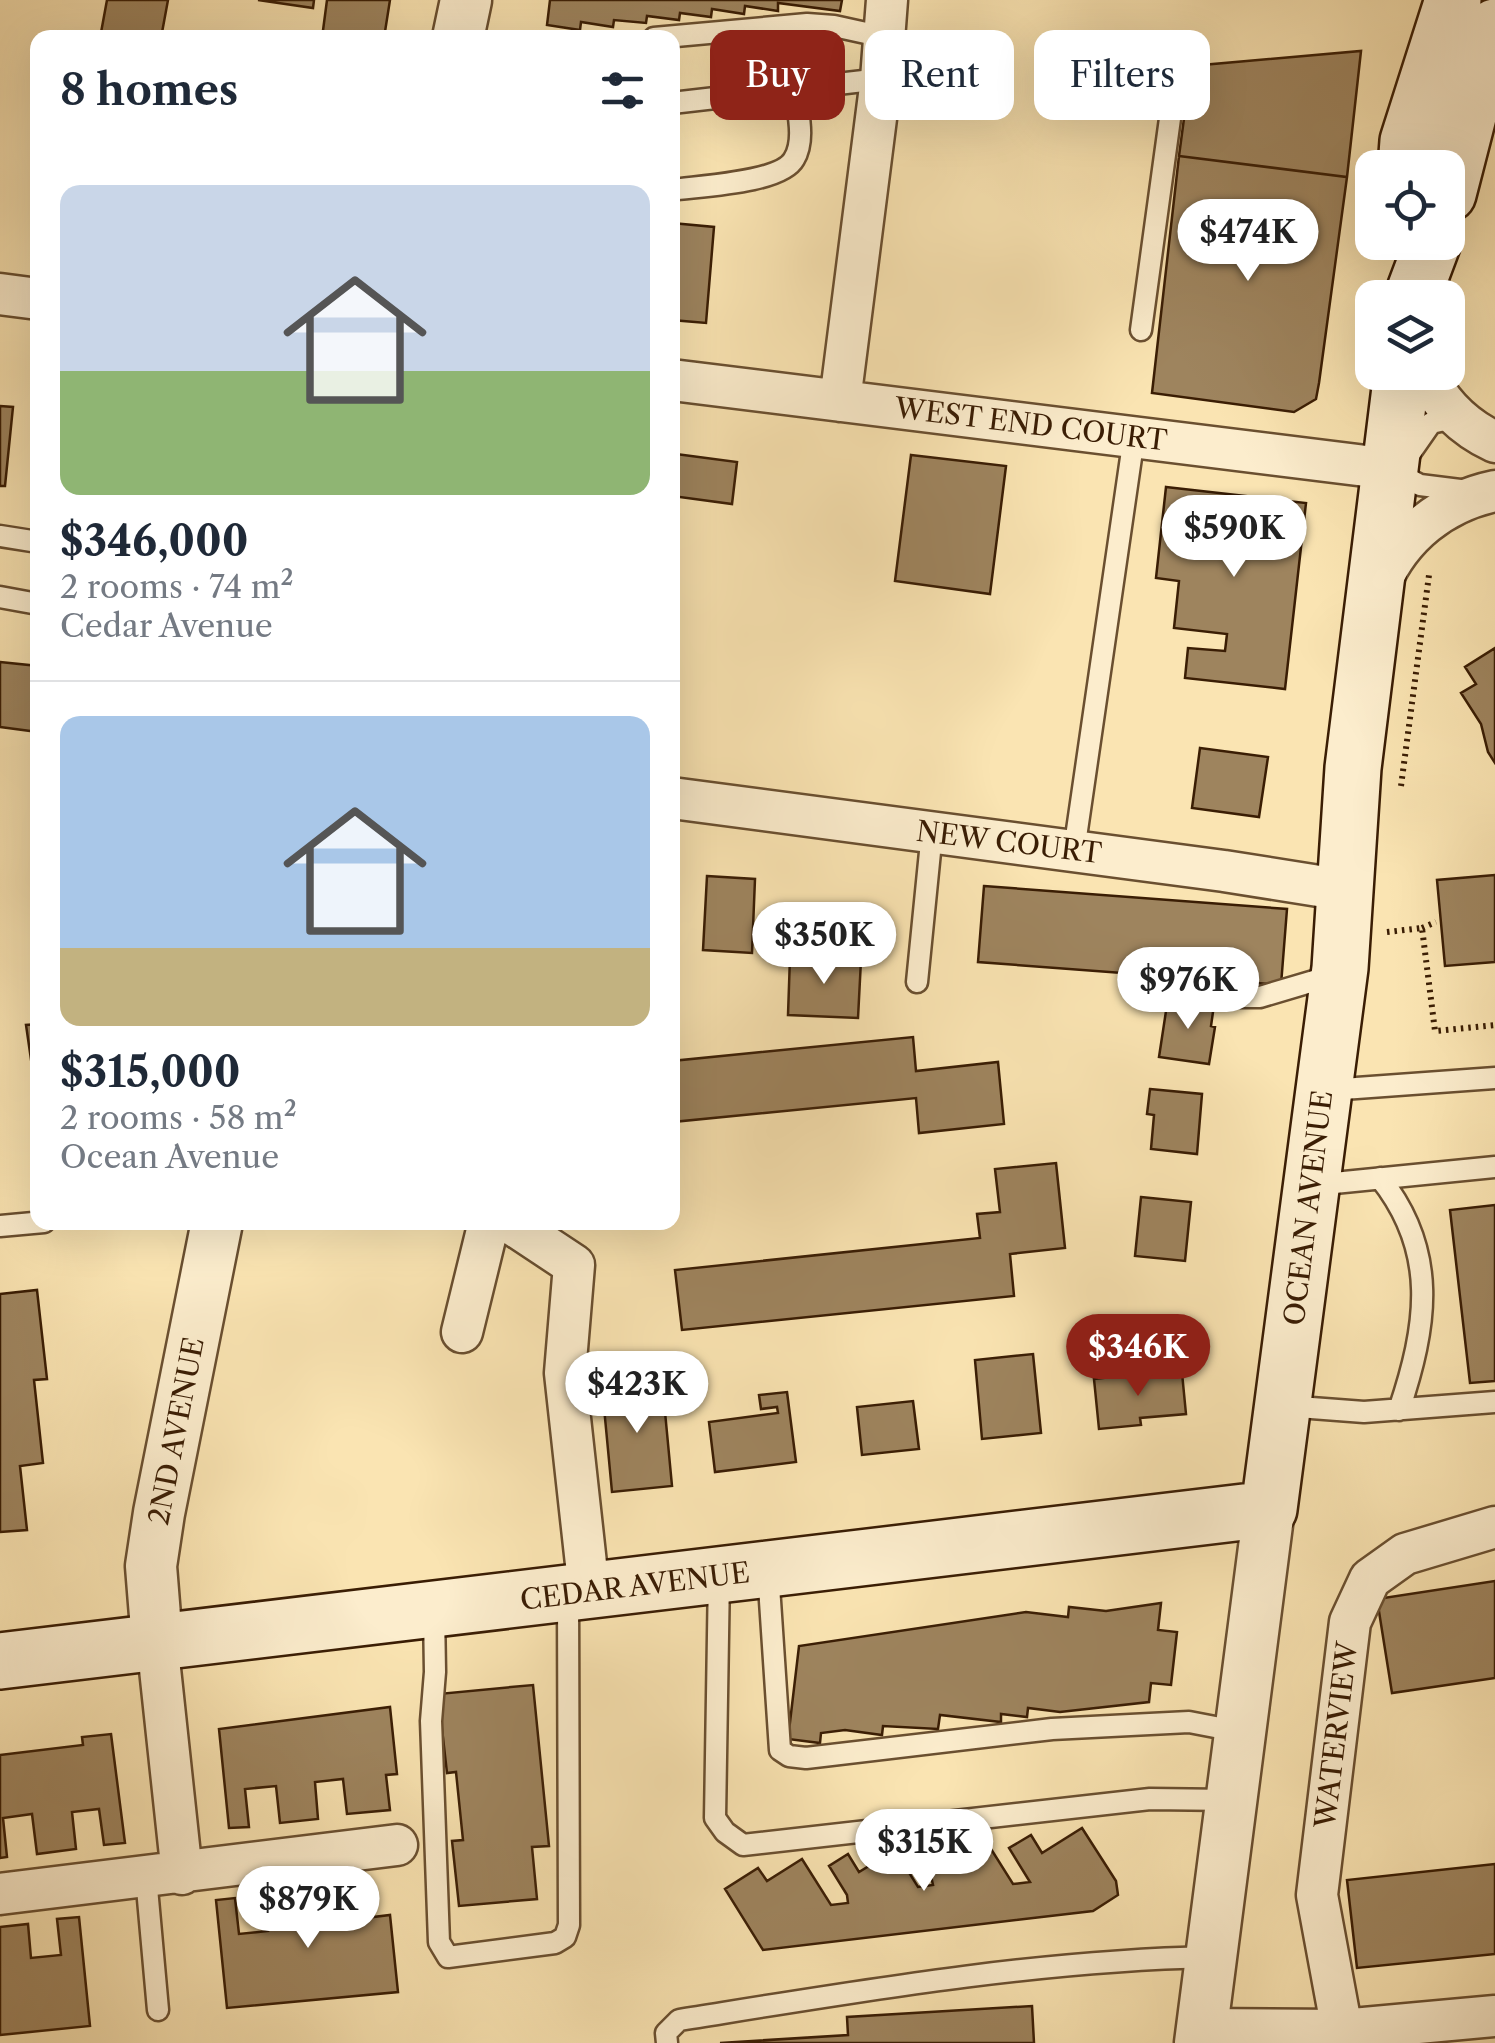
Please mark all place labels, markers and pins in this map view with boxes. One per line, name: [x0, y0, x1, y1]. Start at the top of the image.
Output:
pin: $474K: [1178, 199, 1318, 284]
pin: $590K: [1164, 495, 1304, 580]
pin: $350K: [754, 902, 894, 987]
pin: $976K: [1118, 947, 1258, 1032]
pin: $346K: [1068, 1314, 1208, 1399]
pin: $423K: [567, 1351, 707, 1436]
pin: $315K: [854, 1809, 994, 1894]
pin: $879K: [238, 1866, 378, 1951]

